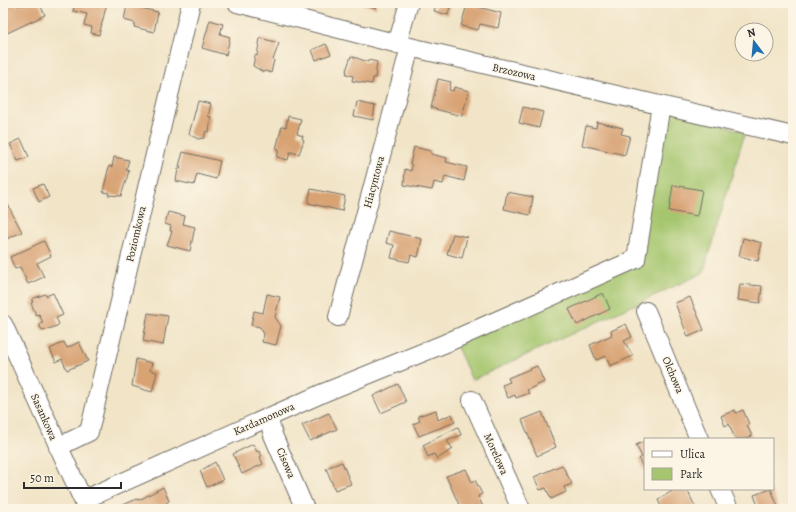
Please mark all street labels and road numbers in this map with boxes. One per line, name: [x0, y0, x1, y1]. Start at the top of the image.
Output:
street label: Brzozowa: [491, 60, 538, 84]
street label: Hiacyntowa: [360, 153, 388, 210]
street label: Poziomkowa: [122, 204, 150, 264]
street label: Olchowa: [659, 354, 688, 397]
street label: Sasankowa: [27, 391, 61, 443]
street label: Kardamonowa: [231, 398, 298, 439]
street label: Morelowa: [480, 431, 512, 478]
street label: Cisowa: [273, 445, 300, 482]

